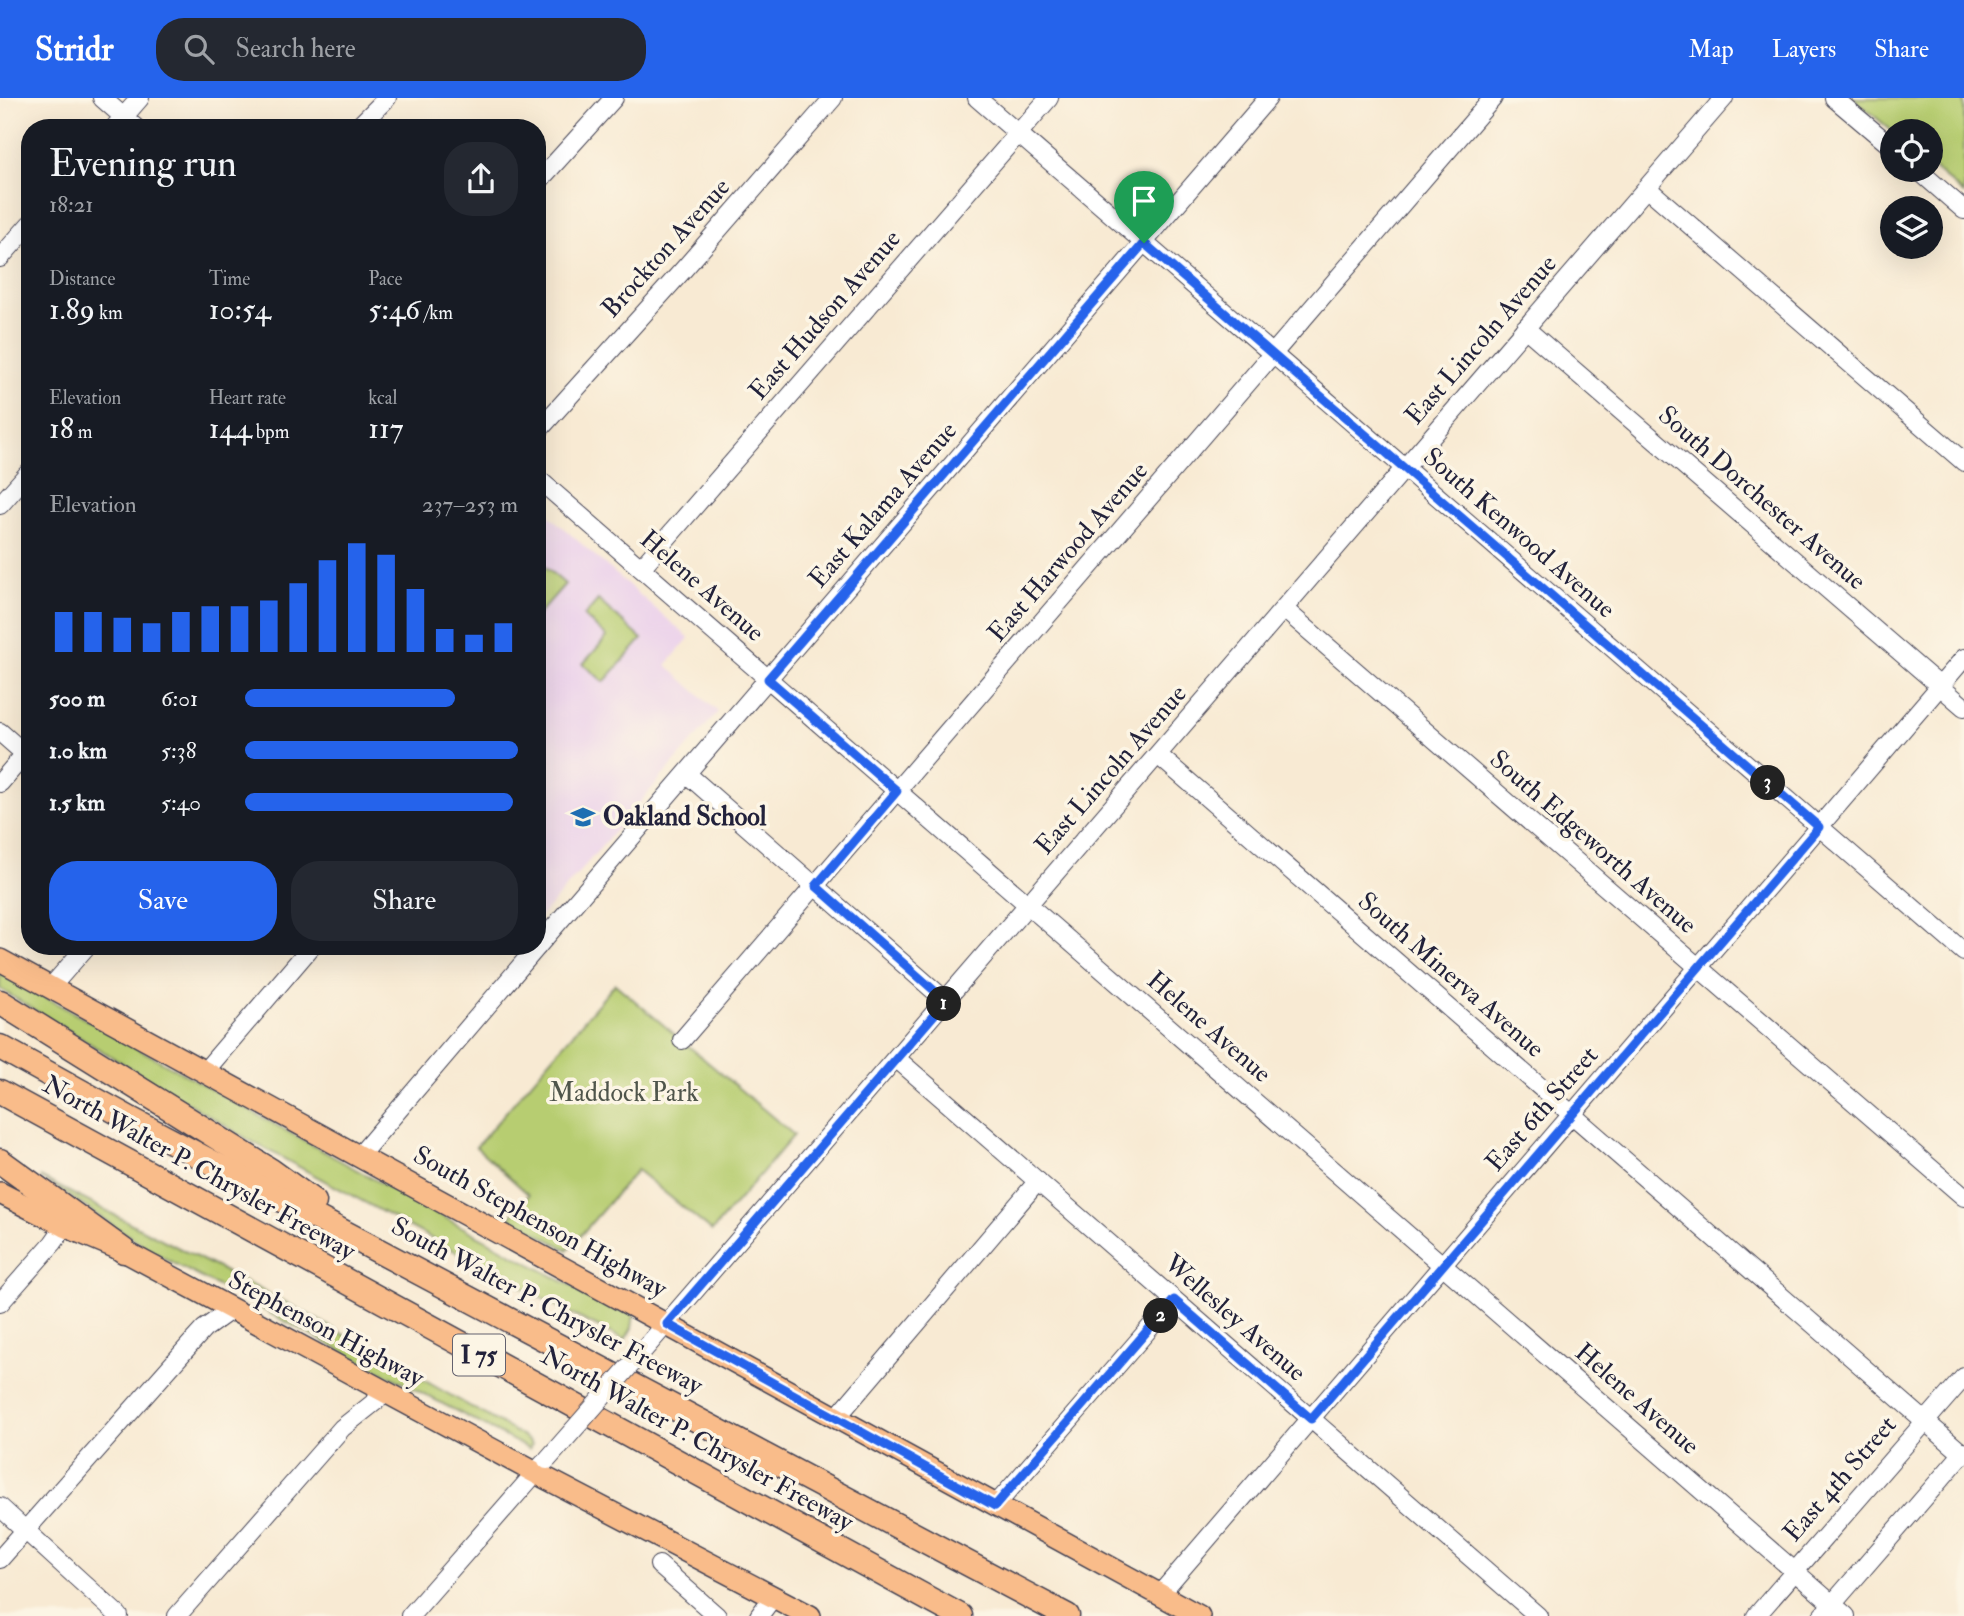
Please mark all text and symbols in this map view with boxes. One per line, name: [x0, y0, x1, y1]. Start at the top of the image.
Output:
search box: [156, 18, 646, 81]
text: Stridr: [35, 29, 114, 70]
icon: search: [180, 30, 218, 68]
text: Search here: [236, 33, 356, 65]
text: Map: [1689, 34, 1734, 65]
text: Layers: [1772, 34, 1836, 65]
text: Share: [1874, 34, 1929, 65]
map controls: [1880, 119, 1943, 259]
button: locate: [1880, 119, 1943, 182]
text: Evening run: [49, 140, 237, 188]
button: share: [444, 142, 518, 216]
pin: [1114, 171, 1174, 243]
street label: Brockton Avenue: [595, 172, 737, 324]
icon: arrive: [1125, 182, 1163, 220]
text: 18:21: [49, 190, 94, 219]
button: layers: [1880, 196, 1943, 259]
street label: East Hudson Avenue: [742, 223, 908, 407]
street label: East Lincoln Avenue: [1398, 248, 1564, 432]
text: Distance: [49, 267, 115, 291]
text: Time: [209, 267, 250, 291]
text: Pace: [368, 267, 402, 291]
text: 1.89: [49, 291, 95, 328]
text: 10:54: [209, 291, 271, 328]
text: 5:46: [368, 291, 420, 328]
text: km: [95, 301, 123, 325]
text: /km: [420, 301, 453, 325]
text: Elevation: [49, 386, 121, 410]
text: Heart rate: [209, 386, 286, 410]
text: kcal: [368, 386, 397, 410]
street label: South Dorchester Avenue: [1652, 399, 1873, 597]
text: 18: [49, 410, 74, 447]
text: 144: [209, 410, 252, 447]
text: 117: [368, 410, 404, 447]
street label: East Kalama Avenue: [802, 415, 964, 595]
text: m: [74, 420, 93, 444]
text: bpm: [252, 420, 289, 444]
street label: South Kenwood Avenue: [1416, 441, 1622, 625]
street label: East Harwood Avenue: [981, 455, 1155, 649]
text: Elevation: [49, 490, 137, 519]
text: 237–253 m: [422, 490, 518, 519]
street label: Helene Avenue: [633, 523, 771, 649]
street label: East Lincoln Avenue: [1028, 678, 1194, 862]
text: 500 m: [49, 684, 105, 713]
text: 6:01: [161, 684, 198, 713]
text: 1.0 km: [49, 736, 107, 765]
text: 5:38: [161, 736, 196, 765]
street label: South Edgeworth Avenue: [1483, 743, 1703, 941]
pin: 3: [1750, 766, 1786, 800]
text: 3: [1764, 770, 1771, 794]
text: 1.5 km: [49, 788, 105, 817]
text: 5:40: [161, 788, 201, 817]
place label: Oakland School: [603, 801, 767, 833]
school or university icon: Oakland School: [569, 803, 597, 831]
button: Save: [49, 861, 277, 941]
button: Share: [291, 861, 518, 941]
street label: South Minerva Avenue: [1351, 885, 1551, 1065]
street label: Helene Avenue: [1140, 964, 1278, 1090]
pin: 1: [926, 986, 962, 1021]
text: 1: [940, 991, 947, 1015]
street label: East 6th Street: [1479, 1040, 1605, 1178]
street label: North Walter P. Chrysler Freeway: [37, 1069, 361, 1268]
park label: Maddock Park: [549, 1077, 699, 1109]
street label: South Stephenson Highway: [407, 1139, 673, 1306]
street label: South Walter P. Chrysler Freeway: [386, 1210, 709, 1402]
street label: Wellesley Avenue: [1157, 1247, 1313, 1388]
street label: Stephenson Highway: [222, 1264, 430, 1395]
pin: 2: [1144, 1298, 1178, 1334]
text: 2: [1156, 1303, 1165, 1327]
road number: I 75: [453, 1335, 505, 1376]
street label: Helene Avenue: [1568, 1336, 1706, 1462]
street label: North Walter P. Chrysler Freeway: [535, 1340, 859, 1539]
street label: East 4th Street: [1777, 1409, 1903, 1549]

